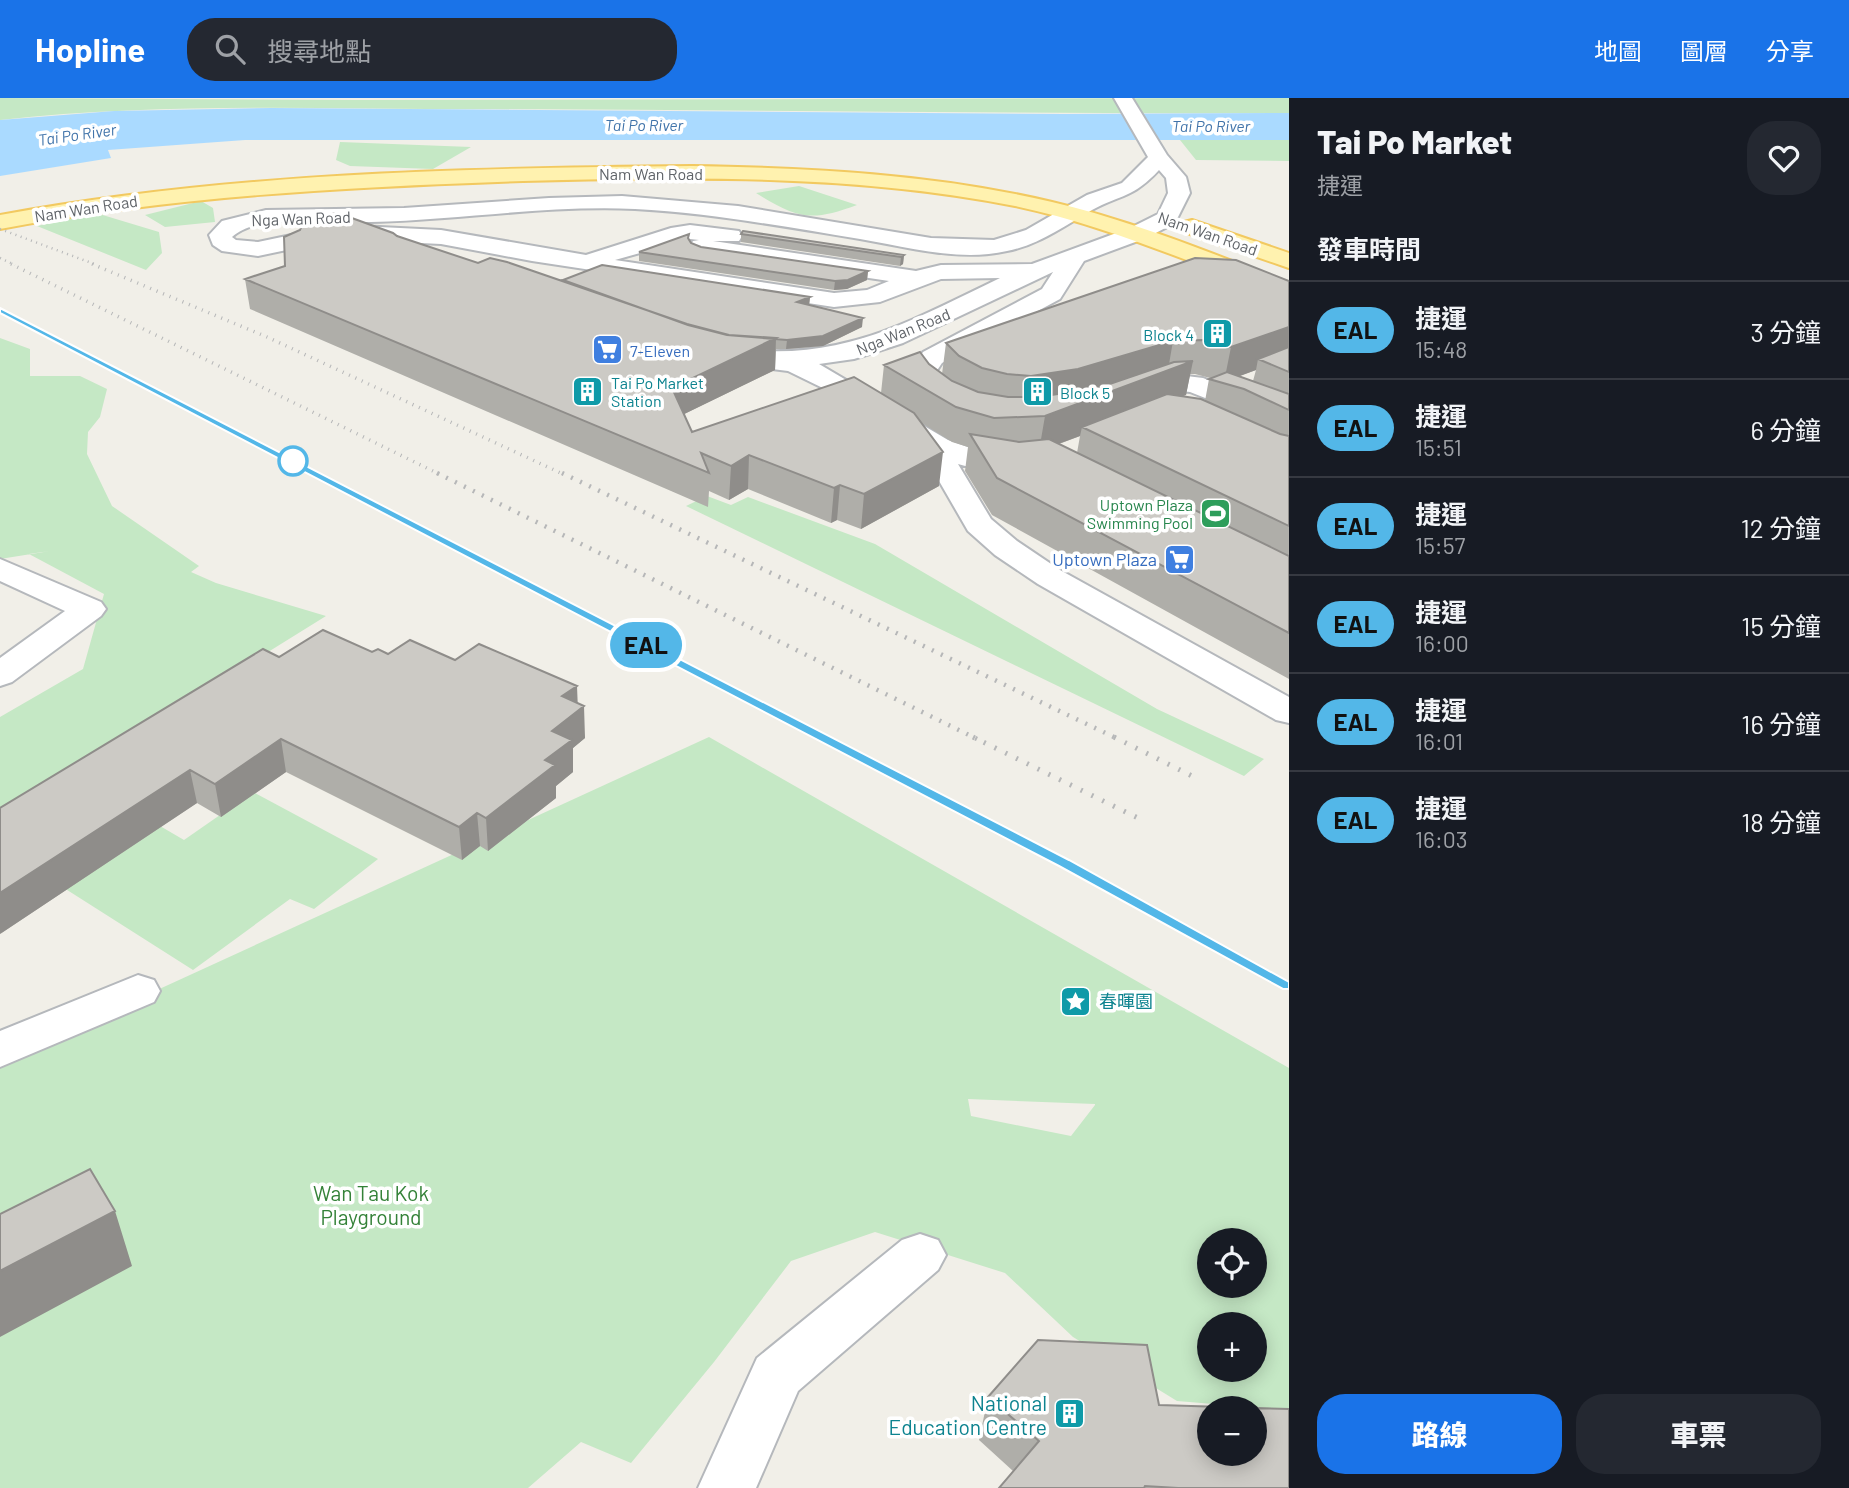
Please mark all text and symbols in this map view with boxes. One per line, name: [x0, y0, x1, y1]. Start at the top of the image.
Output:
search box: [187, 18, 677, 81]
text: Hopline: [35, 29, 145, 69]
icon: search: [211, 30, 249, 68]
text: 搜尋地點: [267, 35, 371, 66]
text: 地圖: [1594, 36, 1642, 65]
text: 圖層: [1680, 36, 1728, 65]
text: 分享: [1766, 36, 1814, 65]
water label: Tai Po River: [605, 115, 685, 134]
water label: Tai Po River: [1172, 116, 1252, 135]
water label: Tai Po River: [37, 119, 118, 149]
text: Tai Po Market: [1317, 121, 1512, 161]
button: heart: [1747, 121, 1821, 195]
street label: Nam Wan Road: [599, 164, 703, 183]
text: 捷運: [1317, 171, 1363, 199]
street label: Nam Wan Road: [33, 190, 139, 226]
street label: Nga Wan Road: [251, 207, 351, 229]
street label: Nam Wan Road: [1156, 207, 1260, 259]
text: 發車時間: [1317, 233, 1421, 264]
text: 捷運: [1415, 302, 1467, 333]
street label: Nga Wan Road: [853, 304, 953, 358]
text: EAL: [1334, 315, 1377, 344]
text: 3 分鐘: [1750, 316, 1821, 347]
building icon: Block 4: [1200, 317, 1234, 351]
place label: Block 4: [1143, 325, 1194, 344]
supermarket icon: 7-Eleven: [590, 333, 624, 367]
text: 15:48: [1415, 335, 1467, 363]
place label: 7-Eleven: [630, 341, 690, 360]
place label: Tai Po Market Station: [611, 373, 704, 410]
building icon: Tai Po Market Station: [571, 374, 605, 408]
building icon: Block 5: [1020, 375, 1054, 409]
place label: Block 5: [1060, 383, 1110, 402]
text: 捷運: [1415, 400, 1467, 431]
text: EAL: [1334, 413, 1377, 442]
text: 6 分鐘: [1750, 414, 1821, 445]
text: 15:51: [1415, 433, 1462, 461]
unlabelled marker: [278, 446, 308, 476]
place label: Uptown Plaza Swimming Pool: [1087, 495, 1193, 532]
sports icon: Uptown Plaza Swimming Pool: [1199, 496, 1233, 530]
text: 捷運: [1415, 498, 1467, 529]
text: EAL: [1334, 511, 1377, 540]
text: 12 分鐘: [1741, 512, 1821, 543]
text: 15:57: [1415, 531, 1465, 559]
supermarket icon: Uptown Plaza: [1163, 542, 1197, 576]
place label: Uptown Plaza: [1052, 548, 1157, 570]
text: 捷運: [1415, 596, 1467, 627]
text: EAL: [1334, 609, 1377, 638]
text: 15 分鐘: [1741, 610, 1821, 641]
line badge: EAL: [606, 622, 686, 668]
text: 16:00: [1415, 629, 1469, 657]
text: EAL: [624, 630, 668, 659]
text: 捷運: [1415, 694, 1467, 725]
text: EAL: [1334, 707, 1377, 736]
text: 16 分鐘: [1741, 708, 1821, 739]
text: 16:01: [1415, 727, 1463, 755]
text: 捷運: [1415, 792, 1467, 823]
text: EAL: [1334, 805, 1377, 834]
text: 18 分鐘: [1741, 806, 1821, 837]
text: 16:03: [1415, 825, 1468, 853]
place icon: 春暉園: [1059, 984, 1093, 1018]
place label: 春暉園: [1099, 990, 1153, 1012]
park label: Wan Tau Kok Playground: [313, 1180, 429, 1229]
map controls: [1197, 1228, 1267, 1466]
button: locate: [1197, 1228, 1267, 1298]
button: +: [1197, 1312, 1267, 1382]
place label: National Education Centre: [888, 1390, 1047, 1439]
button: 路線: [1317, 1394, 1562, 1474]
button: 車票: [1576, 1394, 1821, 1474]
button: −: [1197, 1396, 1267, 1466]
building icon: National Education Centre: [1053, 1397, 1087, 1431]

